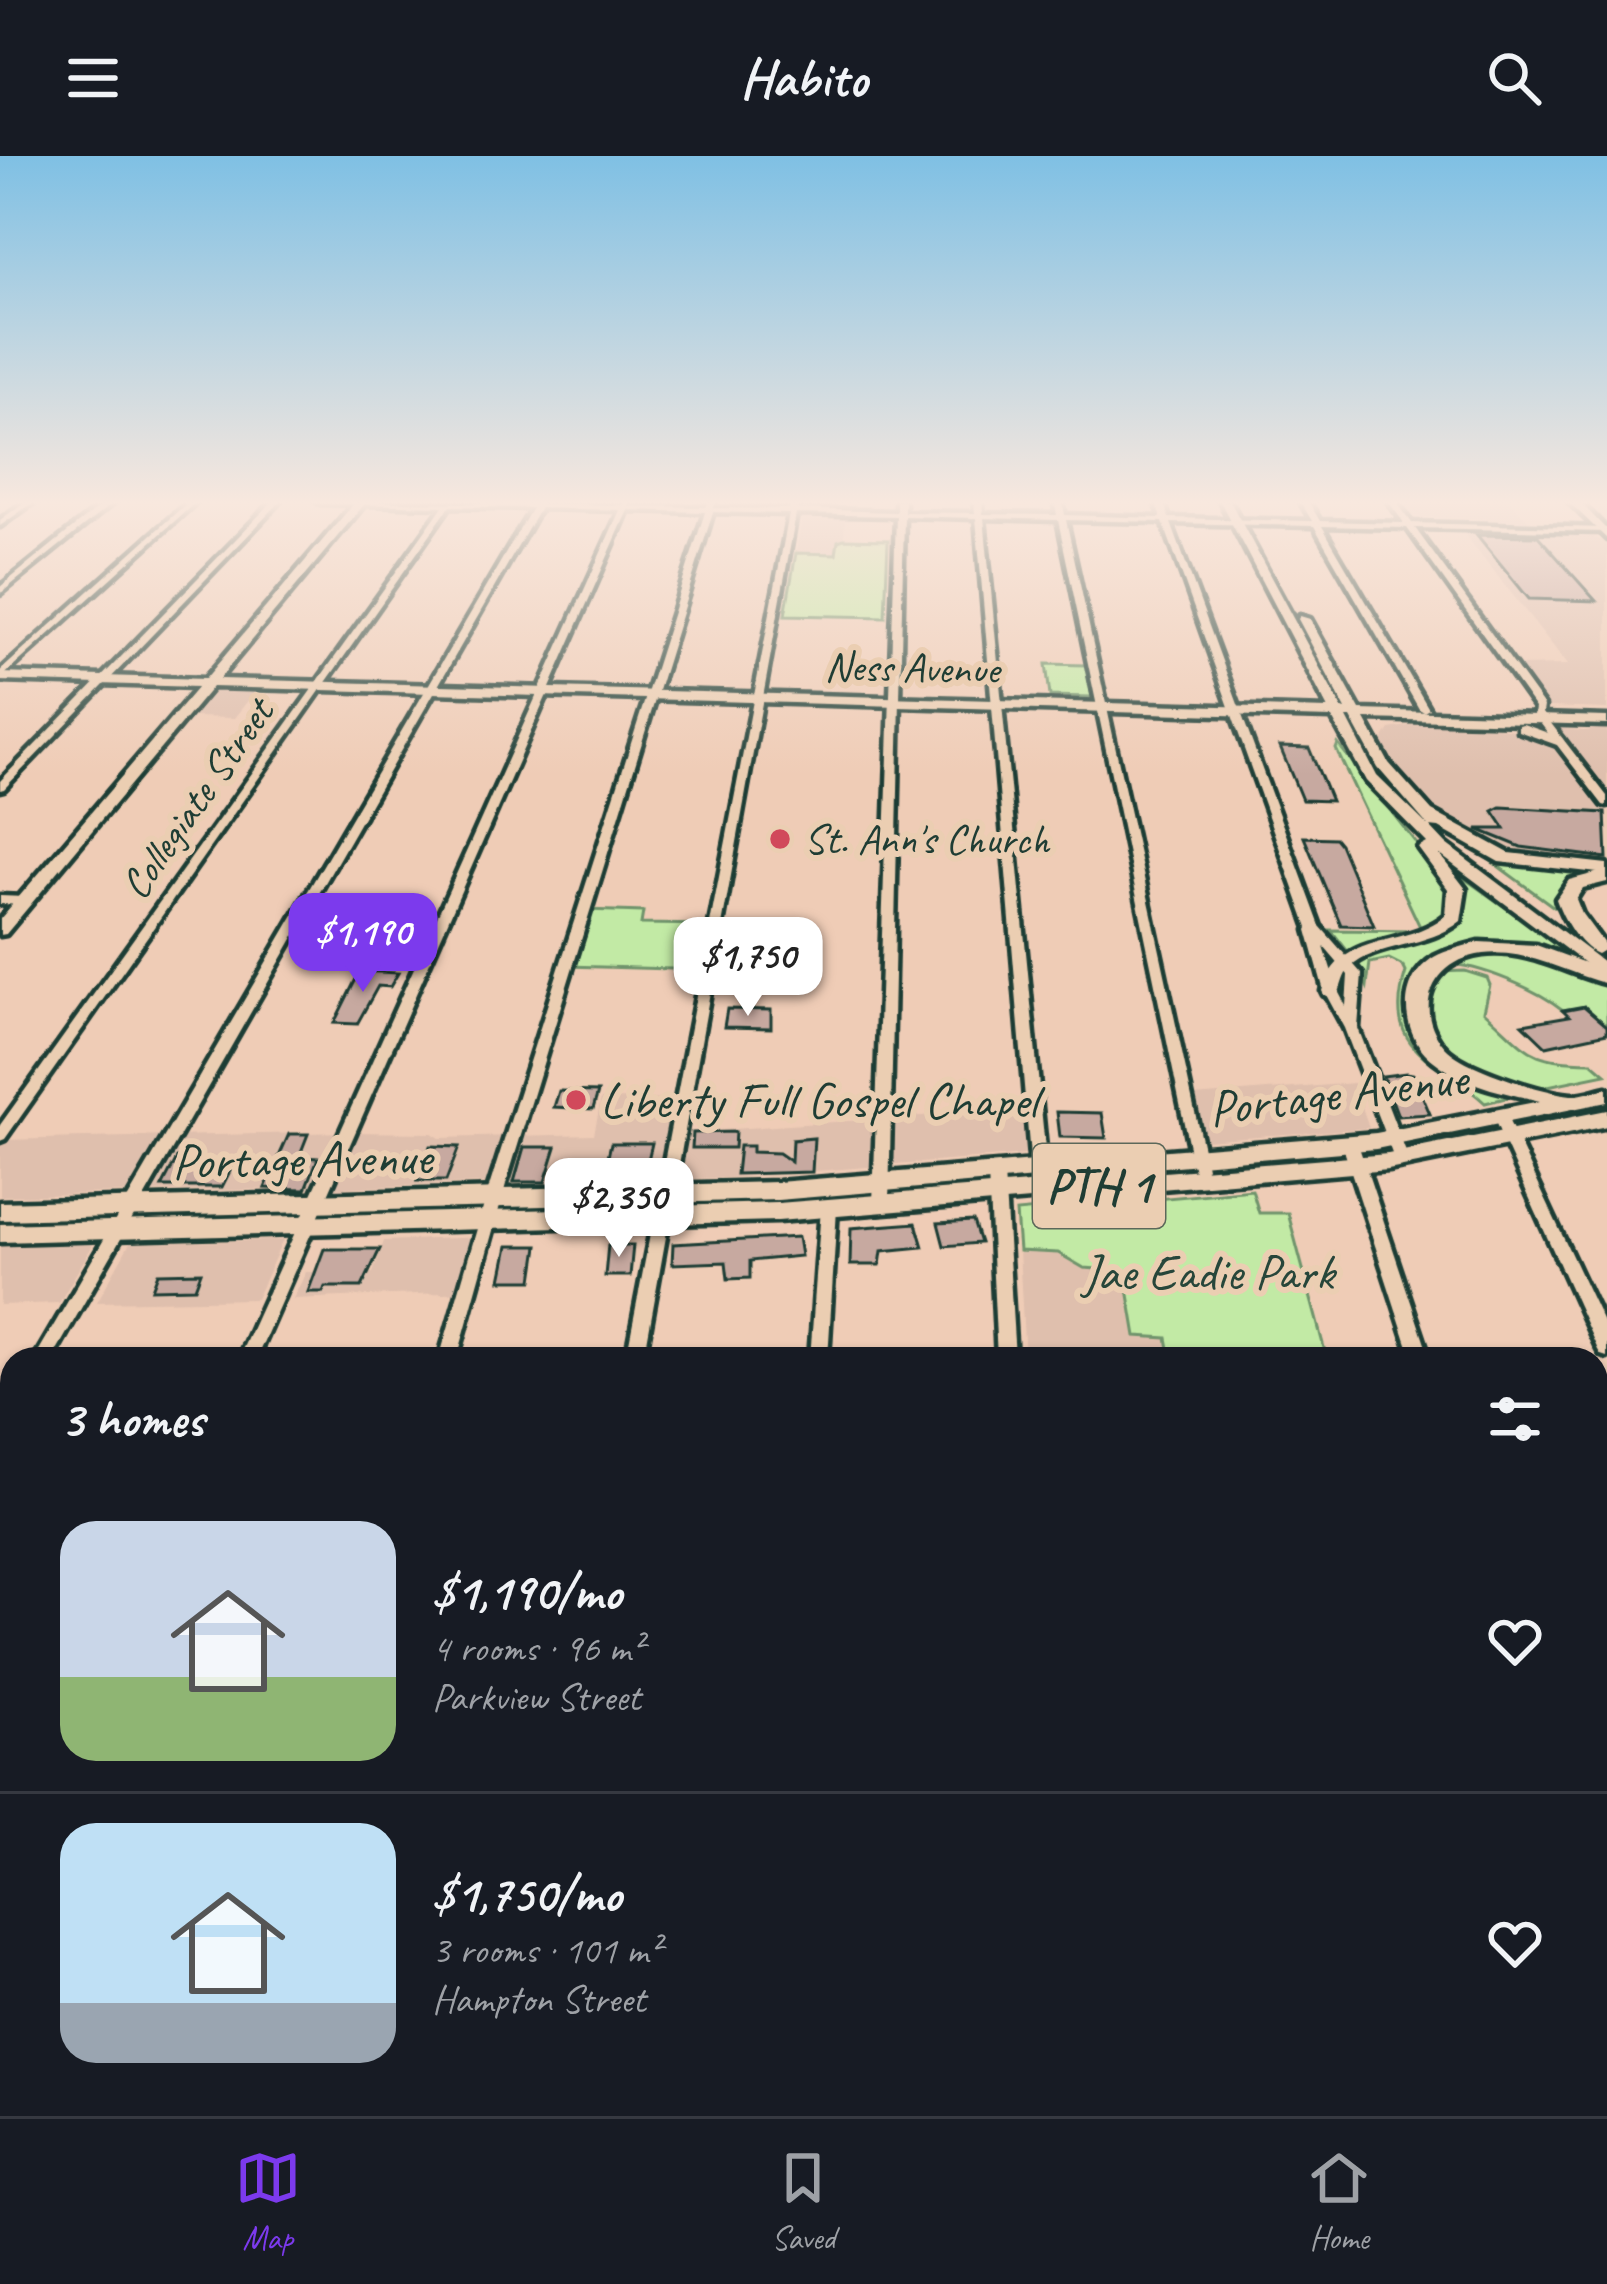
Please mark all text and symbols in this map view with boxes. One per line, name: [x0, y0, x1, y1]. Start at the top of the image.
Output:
text: Habito: [740, 44, 867, 112]
icon: menu: [60, 45, 126, 111]
icon: search: [1481, 45, 1547, 111]
street label: Ness Avenue: [824, 640, 1003, 696]
street label: Collegiate Street: [109, 685, 288, 909]
place label: St. Ann's Church: [804, 813, 1051, 866]
marker: St. Ann's Church: [767, 826, 793, 852]
pin: $1,190: [265, 893, 461, 995]
text: $1,190: [315, 907, 411, 956]
pin: $1,750: [650, 917, 846, 1019]
text: $1,750: [701, 931, 795, 980]
street label: Portage Avenue: [1205, 1045, 1474, 1141]
place label: Liberty Full Gospel Chapel: [600, 1068, 1046, 1132]
marker: Liberty Full Gospel Chapel: [563, 1087, 589, 1113]
street label: Portage Avenue: [171, 1125, 436, 1193]
road number: PTH 1: [1033, 1144, 1165, 1228]
pin: $2,350: [521, 1158, 717, 1260]
text: $2,350: [572, 1172, 666, 1221]
park label: Jae Eadie Park: [1079, 1240, 1337, 1304]
icon: filters: [1482, 1386, 1548, 1452]
text: 3 homes: [60, 1387, 204, 1451]
text: $1,190/mo: [432, 1560, 622, 1624]
icon: home: [156, 1569, 300, 1713]
icon: heart: [1482, 1608, 1548, 1674]
text: 4 rooms · 96 m²: [432, 1624, 643, 1673]
text: Parkview Street: [432, 1673, 641, 1722]
text: $1,750/mo: [432, 1862, 621, 1926]
icon: home: [156, 1871, 300, 2015]
icon: heart: [1482, 1910, 1548, 1976]
text: 3 rooms · 101 m²: [432, 1926, 660, 1975]
text: Hampton Street: [432, 1975, 645, 2024]
tab: Map: [235, 2145, 301, 2259]
tab: Saved: [770, 2145, 836, 2259]
tab: Home: [1306, 2145, 1372, 2259]

